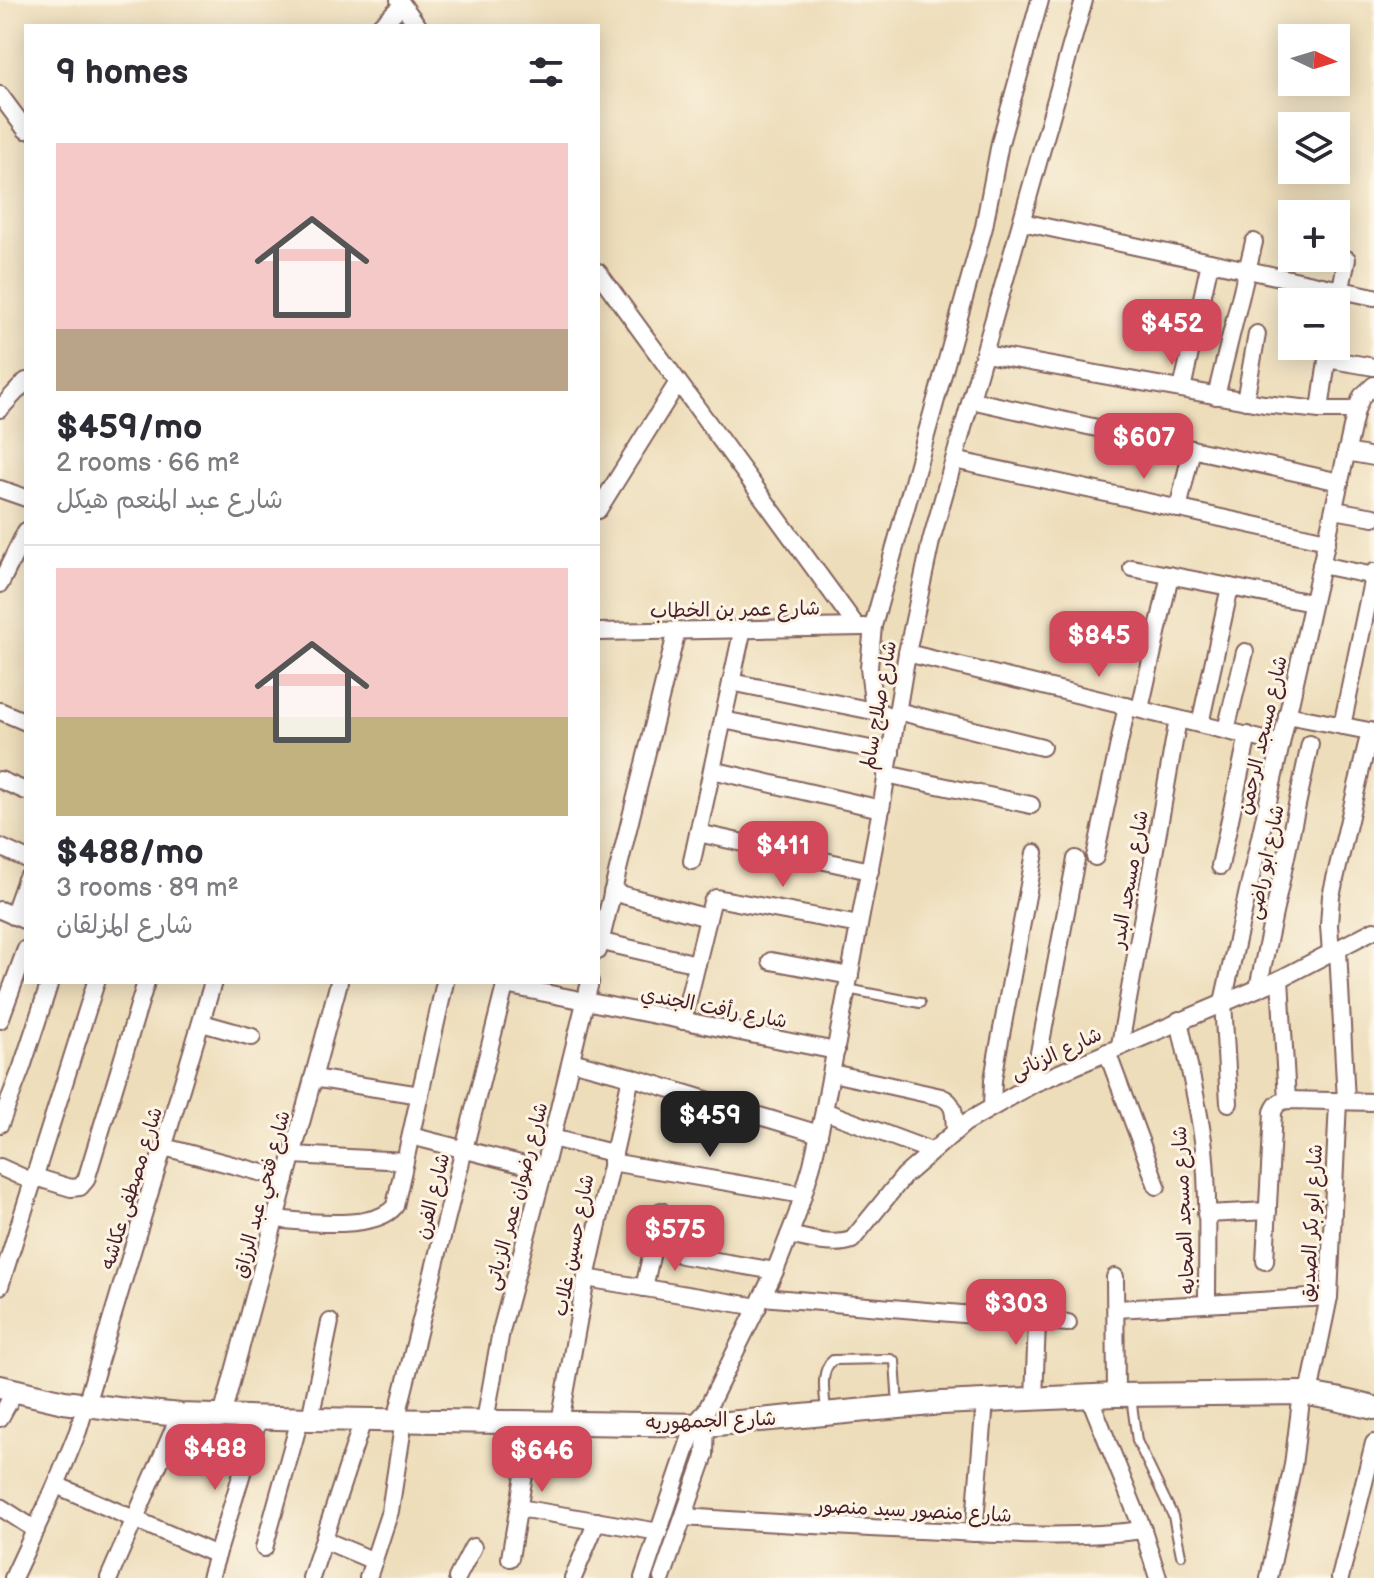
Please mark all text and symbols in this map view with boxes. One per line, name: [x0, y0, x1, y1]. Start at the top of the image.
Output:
north arrow: [1278, 24, 1350, 96]
map controls: [1278, 24, 1350, 360]
icon: filters: [524, 50, 568, 94]
text: 9 homes: [56, 52, 188, 93]
button: layers: [1278, 112, 1350, 184]
icon: home: [240, 195, 384, 339]
button: +: [1278, 200, 1350, 272]
button: −: [1278, 288, 1350, 360]
pin: $452: [1125, 299, 1219, 367]
text: $452: [1140, 309, 1204, 340]
text: $459/mo: [56, 407, 202, 448]
pin: $607: [1097, 413, 1191, 481]
text: $607: [1112, 423, 1176, 454]
text: 2 rooms · 66 m²: [56, 448, 240, 479]
text: شارع عبد المنعم هيكل: [56, 485, 283, 516]
street label: شارع عمر بن الخطاب: [650, 597, 820, 624]
pin: $845: [1052, 611, 1146, 679]
icon: home: [240, 620, 384, 764]
text: $845: [1067, 621, 1131, 652]
street label: شارع صلاح سالم: [856, 639, 904, 772]
street label: شارع مسجد الرحمن: [1233, 653, 1294, 817]
street label: شارع ابو راضى: [1242, 803, 1291, 922]
street label: شارع مسجد البدر: [1106, 808, 1155, 952]
pin: $411: [736, 821, 830, 889]
text: $411: [756, 831, 810, 862]
text: $488/mo: [56, 832, 204, 873]
text: 3 rooms · 89 m²: [56, 873, 239, 904]
text: شارع المزلقان: [56, 910, 193, 941]
street label: شارع رأفت الجندي: [638, 982, 789, 1036]
street label: شارع الزناتى: [1007, 1022, 1106, 1086]
pin: $459: [663, 1091, 757, 1159]
street label: شارع رضوان عمر الزياتى: [480, 1100, 555, 1293]
text: $459: [679, 1101, 741, 1132]
street label: شارع مصطفى عكاشه: [96, 1104, 169, 1273]
street label: شارع فتحي عبد الرزاق: [228, 1108, 301, 1282]
street label: شارع مسجد الصحابه: [1168, 1125, 1201, 1295]
street label: شارع ابو بكر الصديق: [1296, 1143, 1329, 1303]
street label: شارع الفرن: [411, 1151, 456, 1242]
street label: شارع حسين غلاب: [548, 1172, 601, 1318]
pin: $575: [628, 1205, 722, 1273]
text: $575: [644, 1215, 706, 1246]
pin: $303: [969, 1279, 1063, 1347]
text: $303: [984, 1289, 1048, 1320]
street label: شارع الجمهوريه: [645, 1407, 777, 1436]
pin: $488: [168, 1424, 262, 1492]
pin: $646: [495, 1426, 589, 1494]
text: $488: [183, 1434, 247, 1465]
text: $646: [510, 1436, 574, 1467]
street label: شارع منصور سيد منصور: [813, 1494, 1012, 1529]

